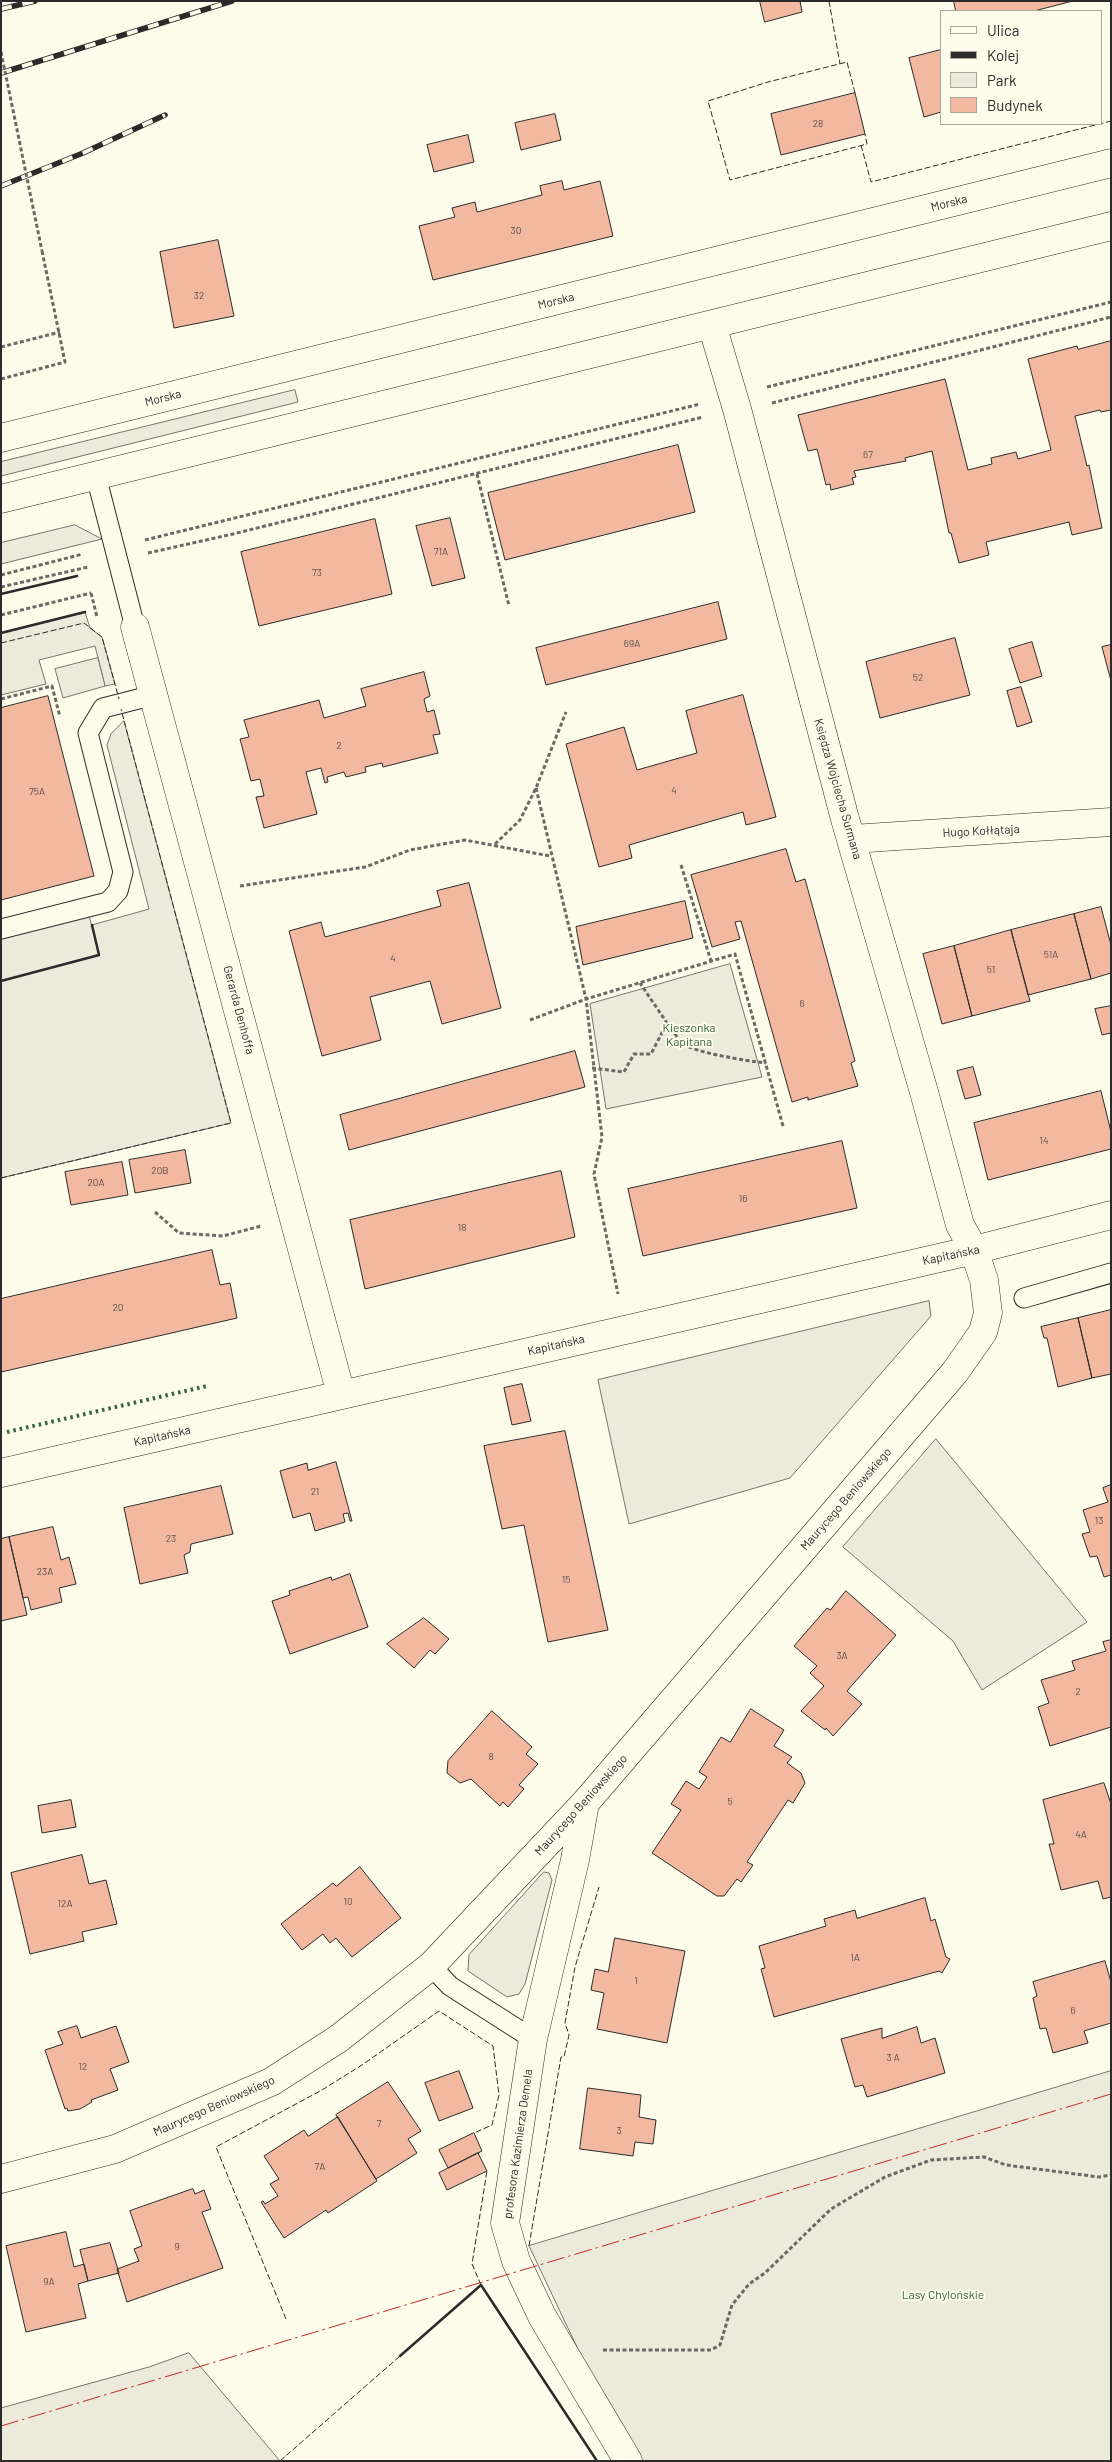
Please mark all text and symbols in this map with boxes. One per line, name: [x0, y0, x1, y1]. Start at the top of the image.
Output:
legend: [940, 10, 1102, 125]
text: Ulica: [987, 21, 1019, 39]
text: Kolej: [987, 46, 1019, 64]
text: Park: [987, 71, 1016, 89]
text: Budynek: [987, 96, 1043, 114]
house number: 28: [813, 118, 823, 130]
street label: Morska: [929, 192, 969, 214]
house number: 30: [511, 225, 521, 237]
house number: 32: [194, 290, 204, 302]
street label: Morska: [536, 290, 576, 312]
street label: Morska: [143, 387, 183, 409]
house number: 67: [863, 449, 873, 461]
house number: 71A: [434, 546, 448, 558]
house number: 73: [312, 567, 322, 579]
house number: 69A: [624, 638, 640, 650]
house number: 52: [913, 672, 923, 684]
street label: Księdza Wojciecha Surmana: [811, 717, 865, 861]
house number: 2: [336, 740, 342, 752]
house number: 4: [671, 785, 677, 797]
house number: 75A: [29, 786, 45, 798]
street label: Hugo Kołłątaja: [942, 822, 1020, 840]
house number: 51A: [1044, 949, 1058, 961]
house number: 4: [390, 953, 396, 965]
street label: Gerarda Denhoffa: [220, 964, 258, 1056]
house number: 51: [987, 964, 995, 976]
house number: 6: [799, 998, 805, 1010]
park label: Kieszonka Kapitana: [663, 1021, 715, 1049]
house number: 14: [1039, 1135, 1049, 1147]
house number: 20B: [151, 1165, 169, 1177]
house number: 20A: [87, 1177, 105, 1189]
house number: 16: [739, 1193, 747, 1205]
house number: 18: [458, 1222, 466, 1234]
street label: Kapitańska: [921, 1242, 981, 1268]
house number: 20: [112, 1302, 124, 1314]
street label: Kapitańska: [526, 1331, 586, 1359]
street label: Kapitańska: [132, 1422, 192, 1450]
street label: Maurycego Beniowskiego: [797, 1445, 895, 1553]
house number: 21: [311, 1486, 319, 1498]
house number: 13: [1095, 1515, 1103, 1527]
house number: 23: [166, 1533, 176, 1545]
house number: 23A: [37, 1566, 53, 1578]
house number: 15: [562, 1574, 570, 1586]
house number: 3A: [836, 1650, 848, 1662]
house number: 2: [1075, 1686, 1081, 1698]
house number: 8: [488, 1751, 494, 1763]
street label: Maurycego Beniowskiego: [532, 1751, 630, 1859]
house number: 5: [727, 1796, 733, 1808]
house number: 4A: [1075, 1829, 1087, 1841]
house number: 10: [343, 1896, 353, 1908]
house number: 12A: [58, 1898, 72, 1910]
house number: 1A: [850, 1952, 860, 1964]
house number: 1: [634, 1975, 638, 1987]
house number: 6: [1070, 2005, 1076, 2017]
house number: 3 A: [886, 2052, 900, 2064]
house number: 12: [79, 2061, 87, 2073]
street label: profesora Kazimierza Demela: [500, 2068, 536, 2220]
street label: Maurycego Beniowskiego: [151, 2073, 277, 2139]
house number: 7: [377, 2118, 381, 2130]
house number: 3: [616, 2125, 622, 2137]
house number: 7A: [315, 2161, 325, 2173]
house number: 9: [174, 2241, 180, 2253]
house number: 9A: [43, 2276, 55, 2288]
park label: Lasy Chylońskie: [902, 2288, 984, 2302]

